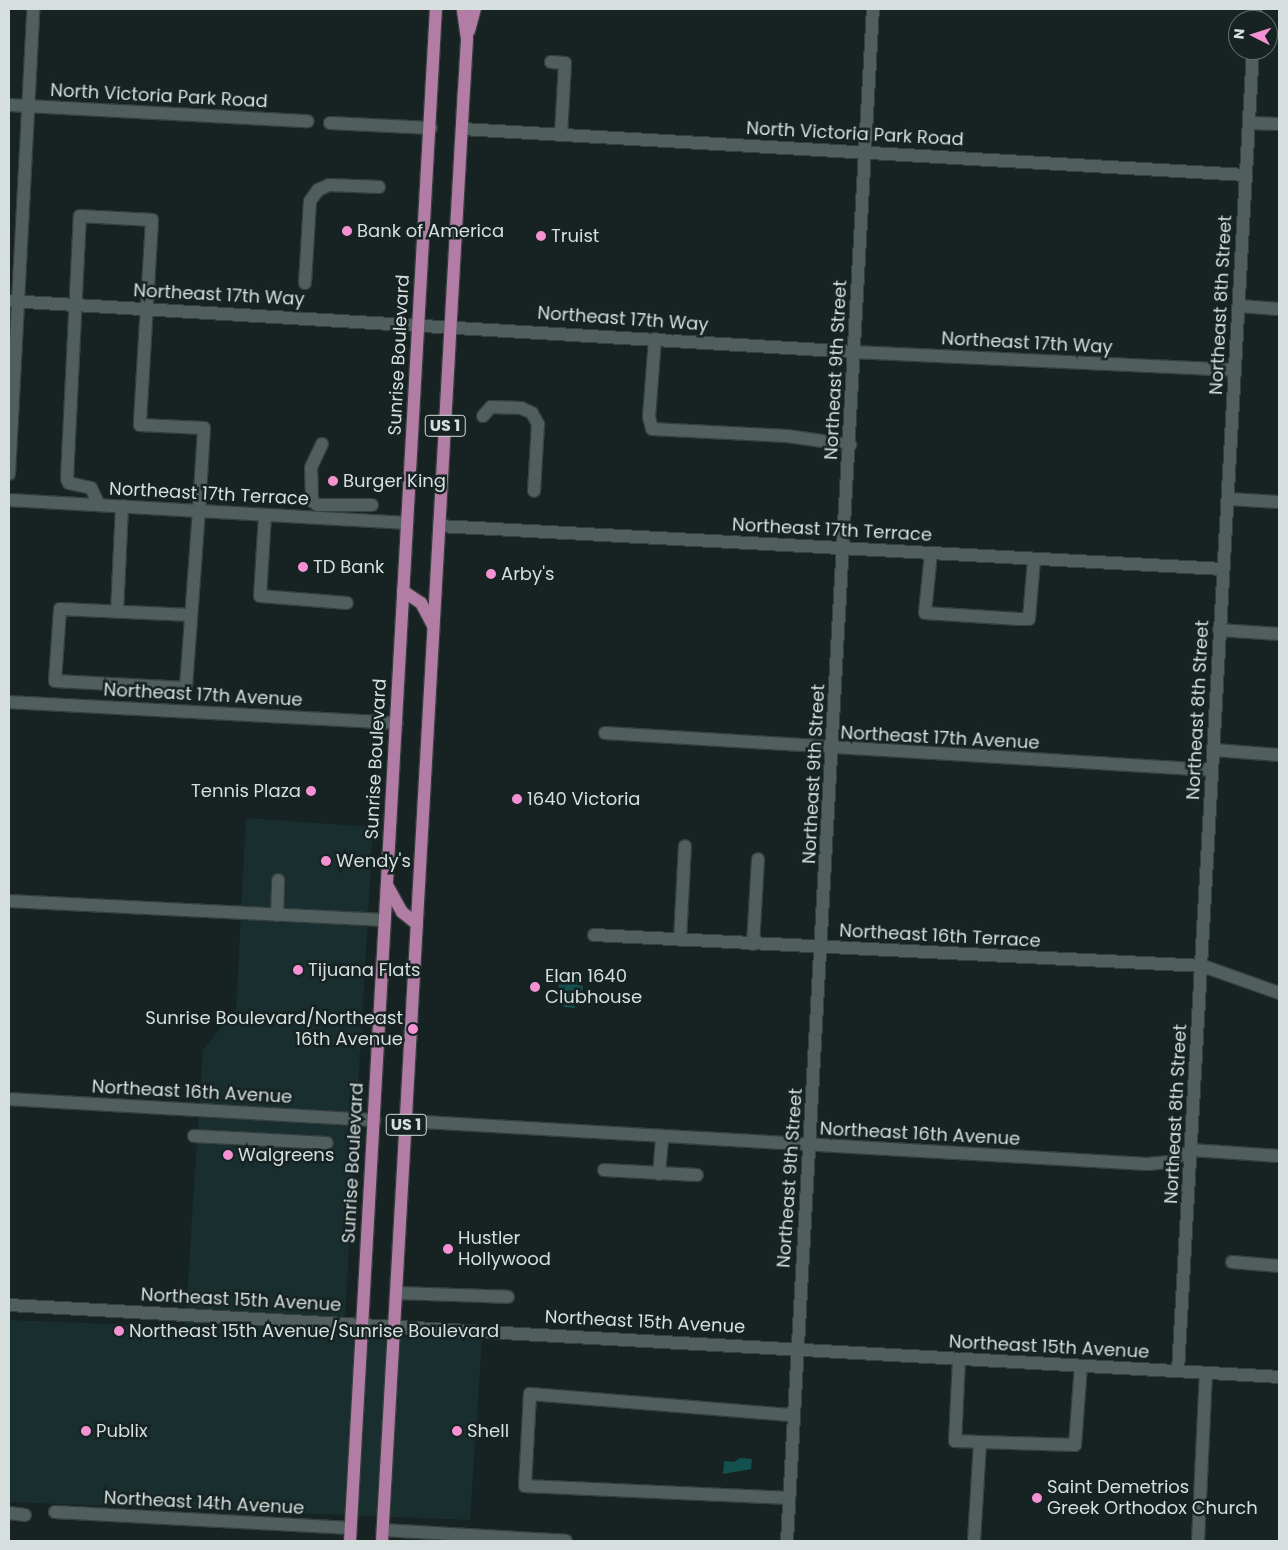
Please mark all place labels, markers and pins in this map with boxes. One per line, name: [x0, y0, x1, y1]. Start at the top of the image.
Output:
place label: Bank of America: [357, 220, 504, 242]
marker: Bank of America: [341, 225, 353, 237]
place label: Truist: [551, 225, 599, 247]
marker: Truist: [535, 230, 547, 242]
place label: Burger King: [343, 470, 446, 492]
marker: Burger King: [327, 475, 339, 487]
place label: TD Bank: [313, 556, 384, 578]
marker: TD Bank: [297, 561, 309, 573]
place label: Arby's: [501, 563, 554, 585]
marker: Arby's: [485, 568, 497, 580]
place label: Tennis Plaza: [191, 780, 301, 802]
marker: Tennis Plaza: [305, 785, 317, 797]
place label: 1640 Victoria: [527, 788, 641, 810]
marker: 1640 Victoria: [511, 793, 523, 805]
place label: Wendy's: [336, 850, 411, 872]
marker: Wendy's: [320, 855, 332, 867]
place label: Tijuana Flats: [308, 959, 420, 981]
marker: Tijuana Flats: [292, 964, 304, 976]
place label: Elan 1640 Clubhouse: [545, 966, 642, 1009]
marker: Elan 1640 Clubhouse: [529, 981, 541, 993]
place label: Sunrise Boulevard/Northeast 16th Avenue: [145, 1008, 403, 1050]
marker: Sunrise Boulevard/Northeast 16th Avenue: [407, 1023, 419, 1035]
place label: Walgreens: [238, 1144, 334, 1166]
marker: Walgreens: [222, 1149, 234, 1161]
place label: Hustler Hollywood: [458, 1228, 551, 1270]
marker: Hustler Hollywood: [442, 1243, 454, 1255]
place label: Northeast 15th Avenue/Sunrise Boulevard: [129, 1320, 499, 1342]
marker: Northeast 15th Avenue/Sunrise Boulevard: [113, 1325, 125, 1337]
place label: Publix: [96, 1420, 148, 1442]
place label: Shell: [467, 1420, 509, 1442]
marker: Publix: [80, 1425, 92, 1437]
marker: Shell: [451, 1425, 463, 1437]
place label: Saint Demetrios Greek Orthodox Church: [1047, 1477, 1258, 1520]
marker: Saint Demetrios Greek Orthodox Church: [1031, 1492, 1043, 1504]

